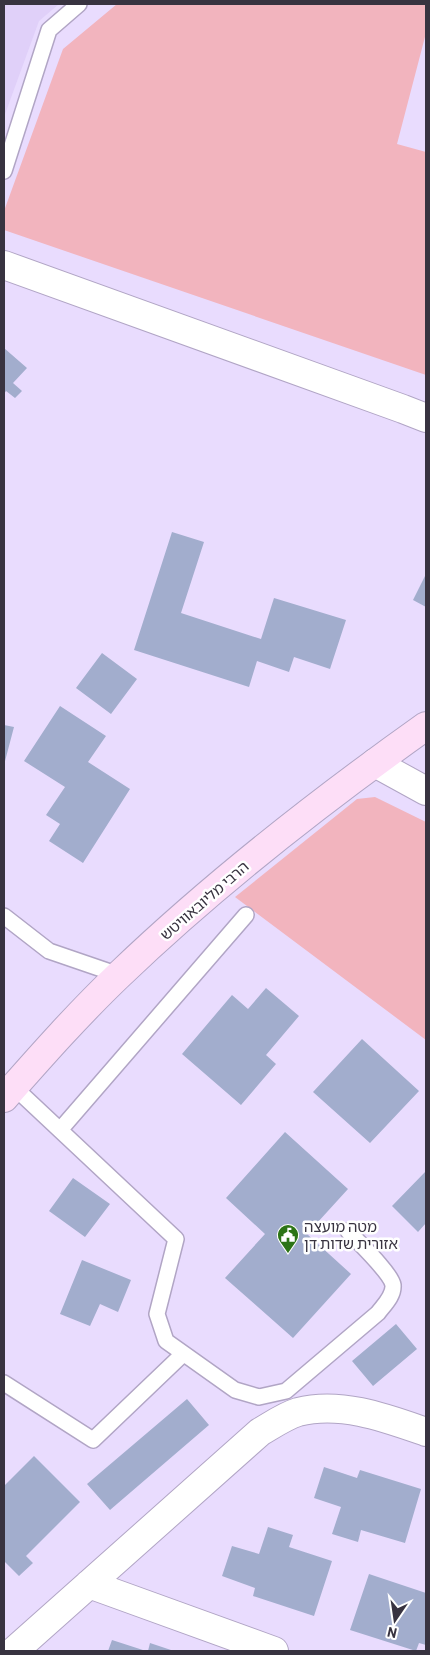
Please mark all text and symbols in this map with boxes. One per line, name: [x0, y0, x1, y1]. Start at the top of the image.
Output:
street label: הרבי מליובאוויטש: [156, 857, 252, 943]
place label: מטה מועצה אזורית שדות דן: [304, 1217, 398, 1252]
public building icon: מטה מועצה אזורית שדות דן: [276, 1223, 300, 1254]
north arrow: [370, 1595, 420, 1645]
text: N: [386, 1624, 398, 1642]

